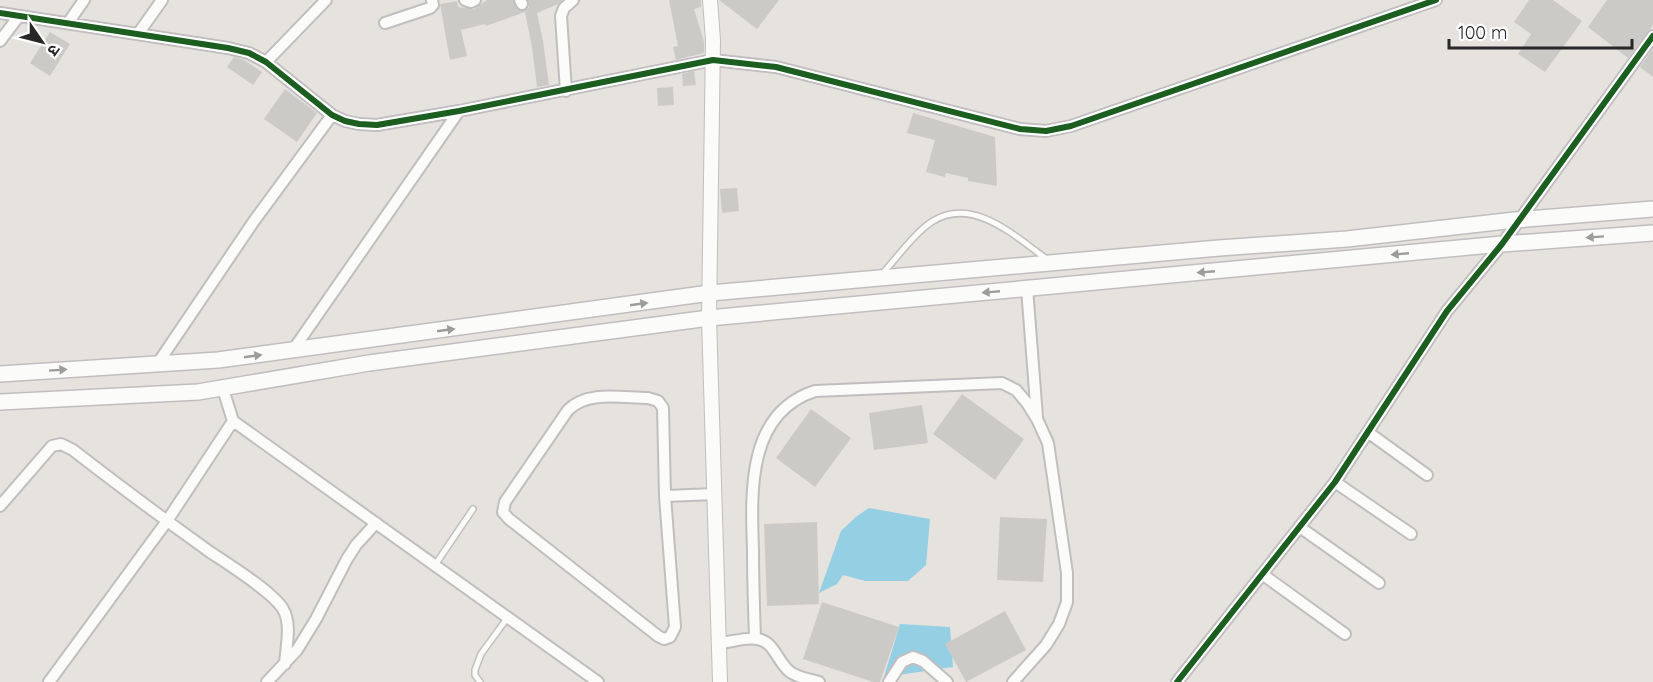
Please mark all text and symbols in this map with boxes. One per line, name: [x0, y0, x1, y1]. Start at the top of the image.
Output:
north arrow: [12, 12, 72, 72]
scale bar: [1449, 12, 1632, 50]
text: 100 m: [1458, 21, 1507, 44]
text: उ: [43, 41, 65, 61]
one-way arrow: [1585, 233, 1604, 242]
one-way arrow: [1391, 249, 1410, 259]
one-way arrow: [1197, 267, 1216, 277]
one-way arrow: [982, 287, 1001, 297]
one-way arrow: [630, 299, 649, 308]
one-way arrow: [437, 325, 456, 335]
one-way arrow: [243, 351, 262, 360]
one-way arrow: [49, 365, 68, 375]

